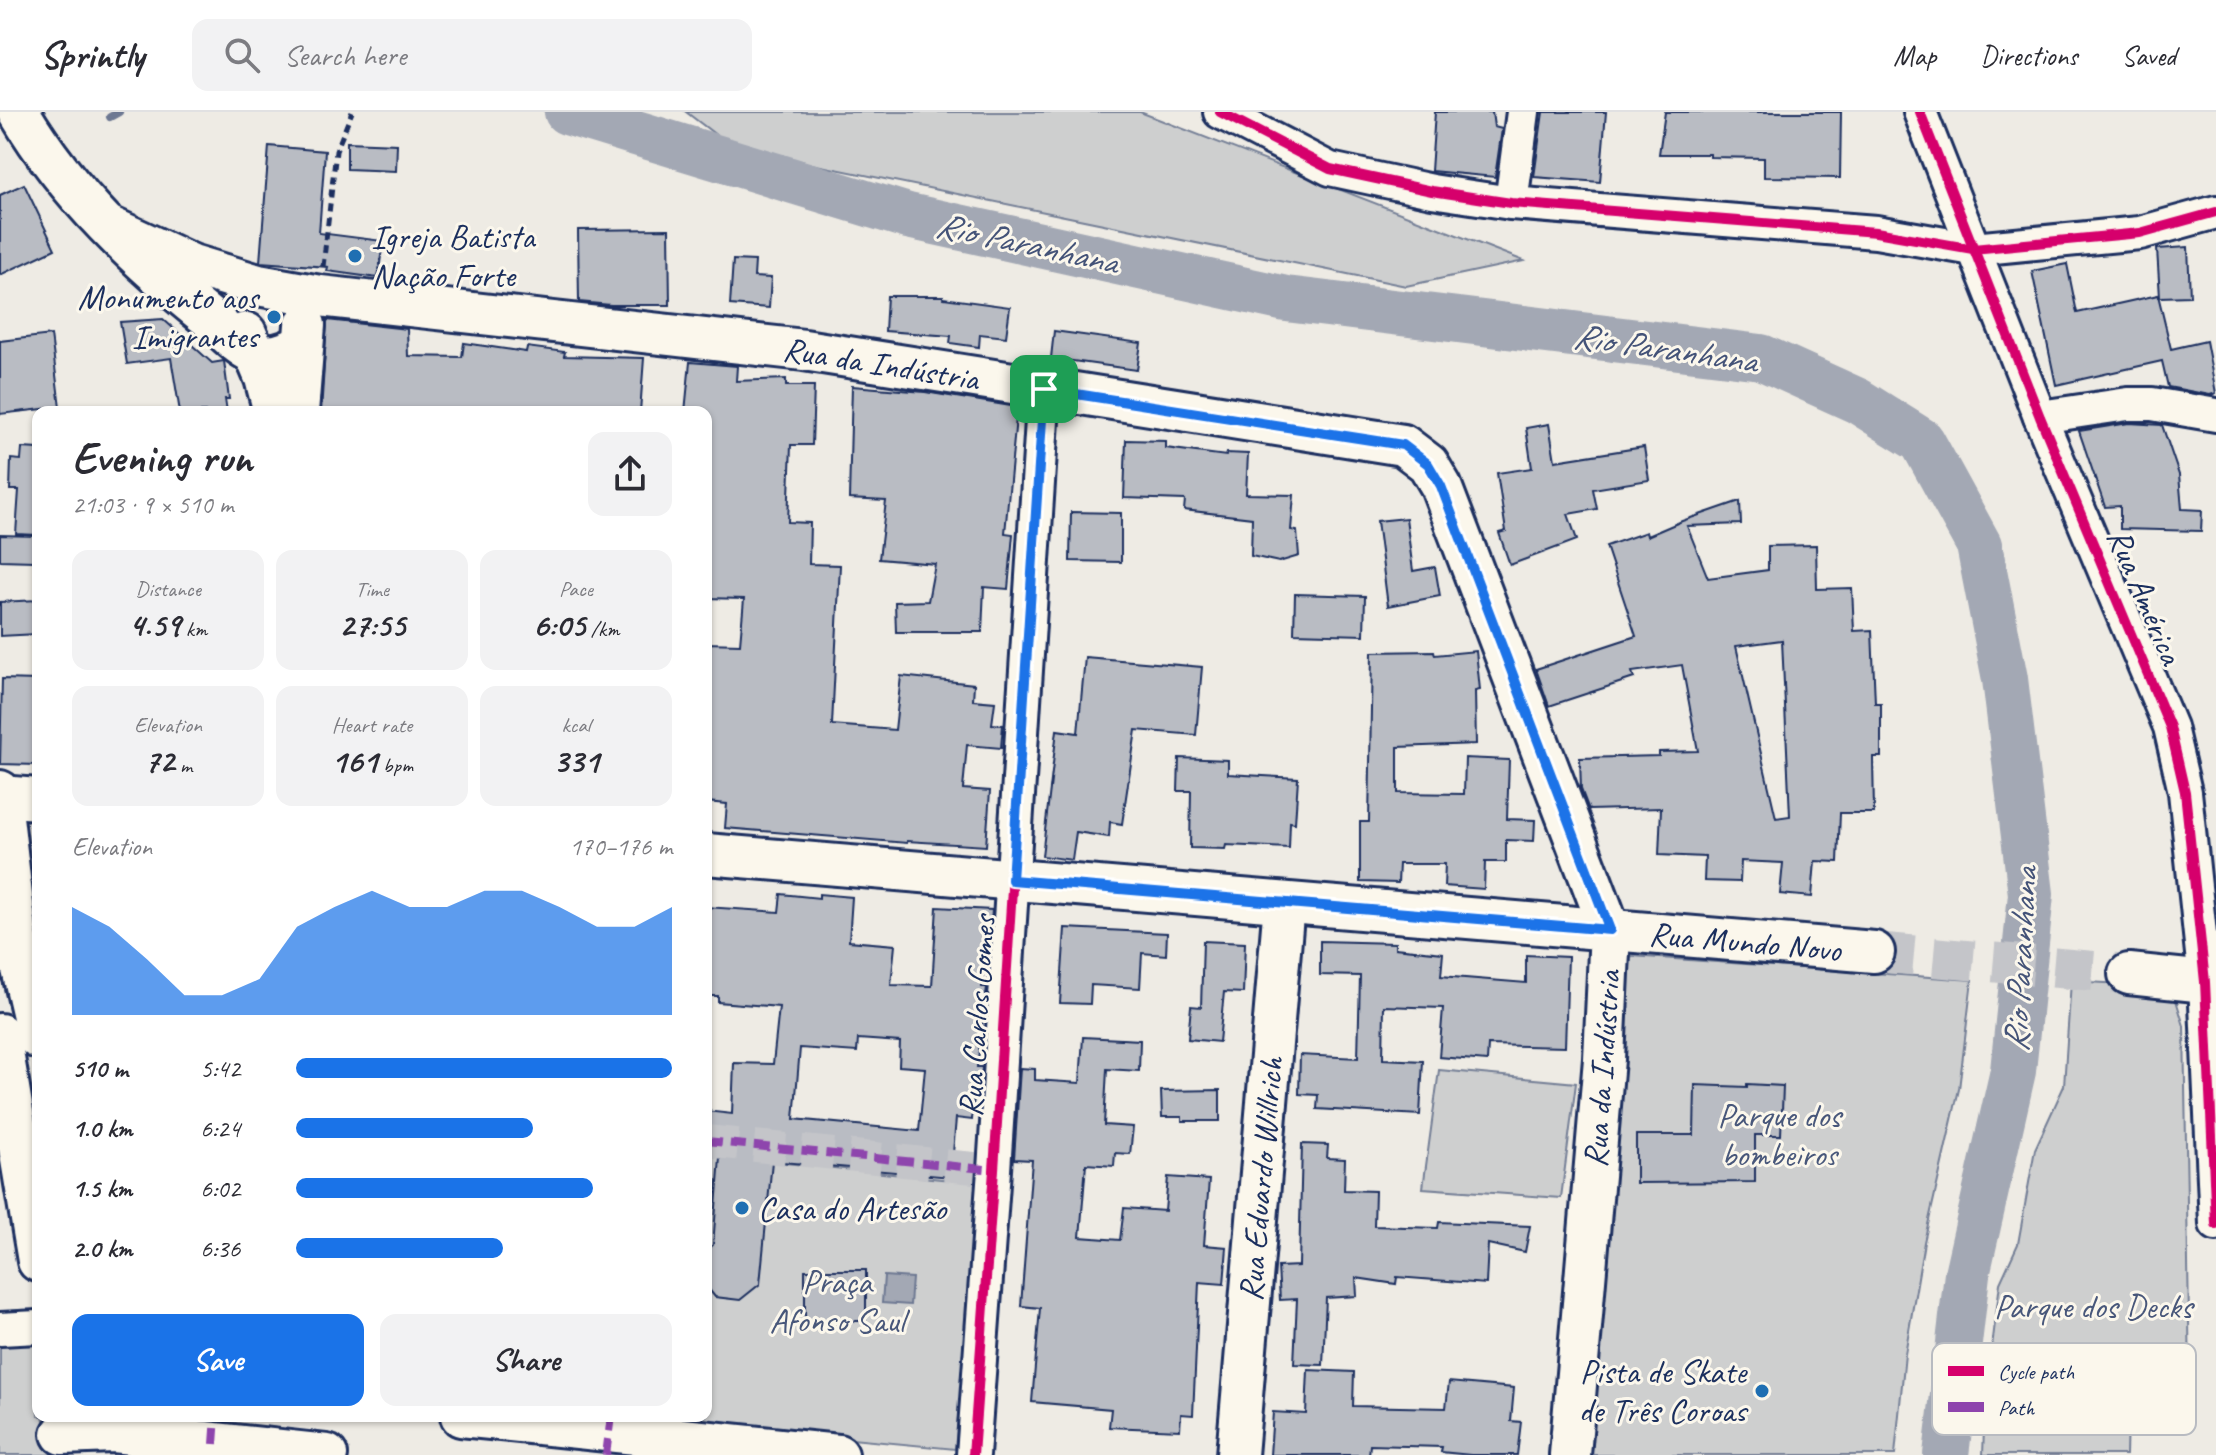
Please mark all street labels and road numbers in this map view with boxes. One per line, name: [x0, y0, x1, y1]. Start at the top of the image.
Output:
street label: Rua da Indústria: [780, 327, 984, 401]
street label: Rua América: [2098, 522, 2194, 673]
street label: Rua Carlos Gomes: [948, 911, 1005, 1118]
street label: Rua Mundo Novo: [1647, 912, 1845, 971]
street label: Rua da Indústria: [1573, 967, 1630, 1169]
street label: Rua Eduardo Willrich: [1228, 1054, 1293, 1303]

